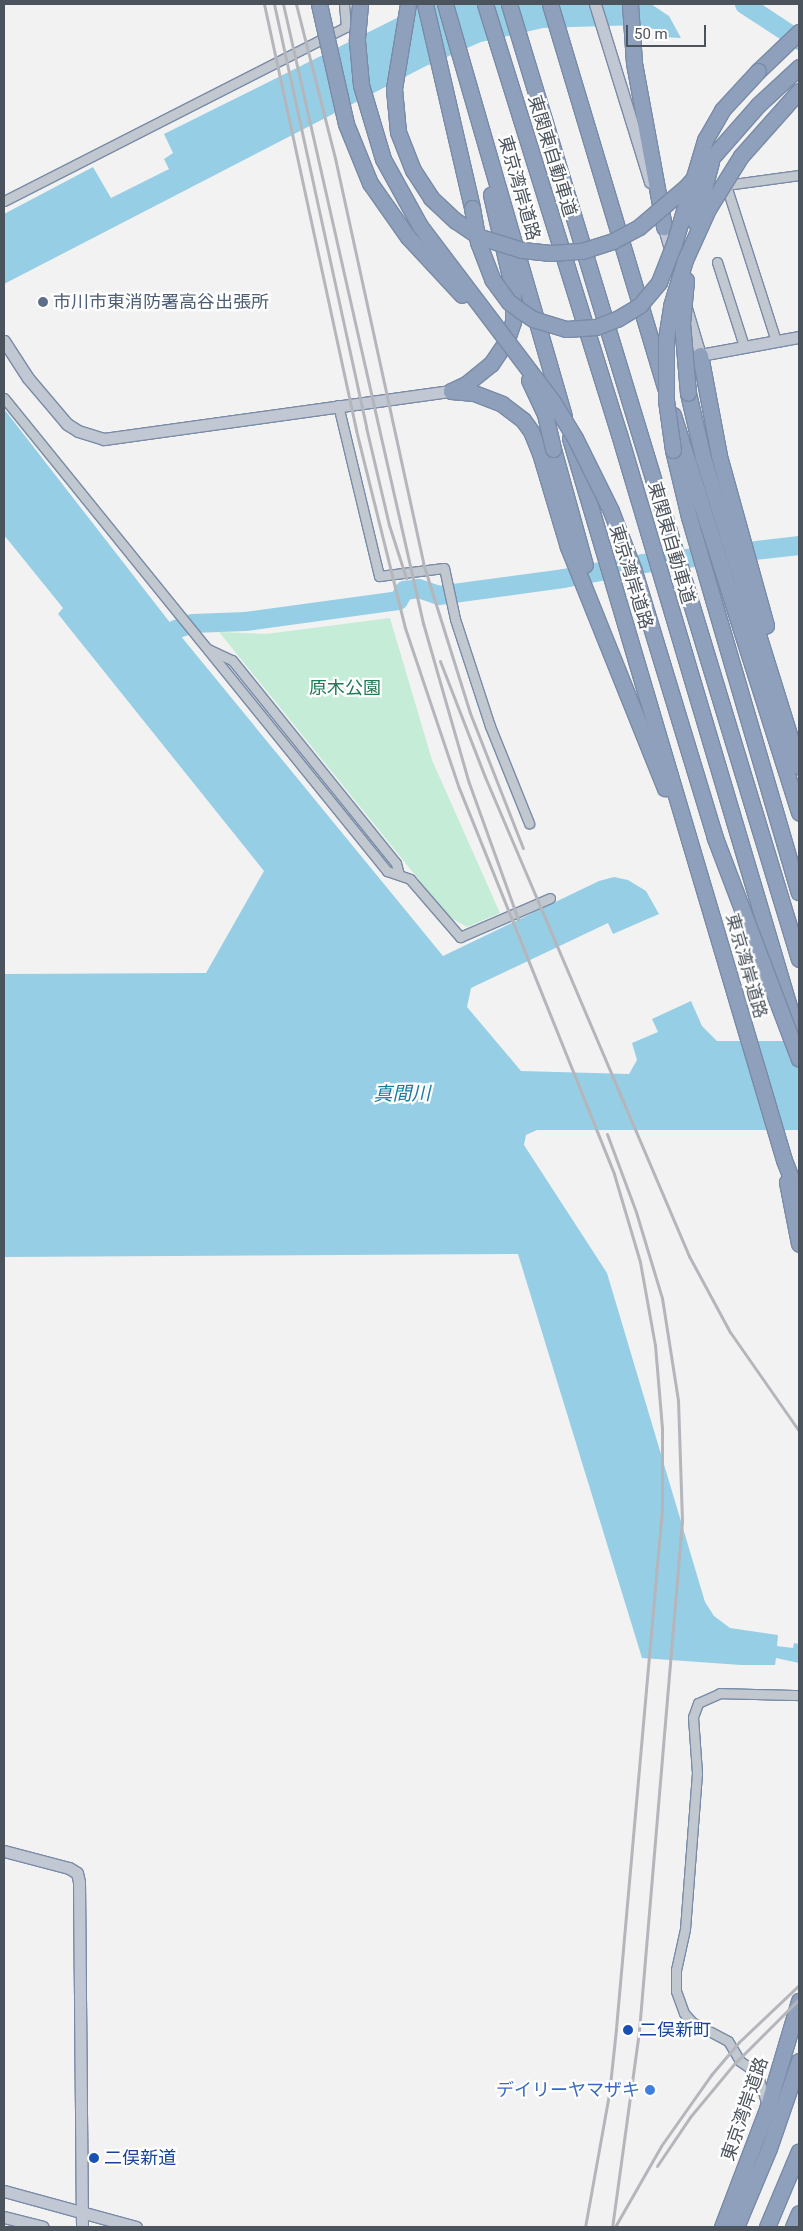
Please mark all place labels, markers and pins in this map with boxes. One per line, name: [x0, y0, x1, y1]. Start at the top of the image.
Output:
place label: 市川市東消防署高谷出張所: [53, 291, 269, 313]
marker: 市川市東消防署高谷出張所: [37, 296, 49, 308]
place label: 二俣新町: [639, 2019, 711, 2041]
marker: 二俣新町: [621, 2023, 635, 2037]
place label: デイリーヤマザキ: [496, 2079, 640, 2101]
marker: デイリーヤマザキ: [644, 2084, 656, 2096]
place label: 二俣新道: [104, 2147, 176, 2169]
marker: 二俣新道: [88, 2152, 100, 2164]

